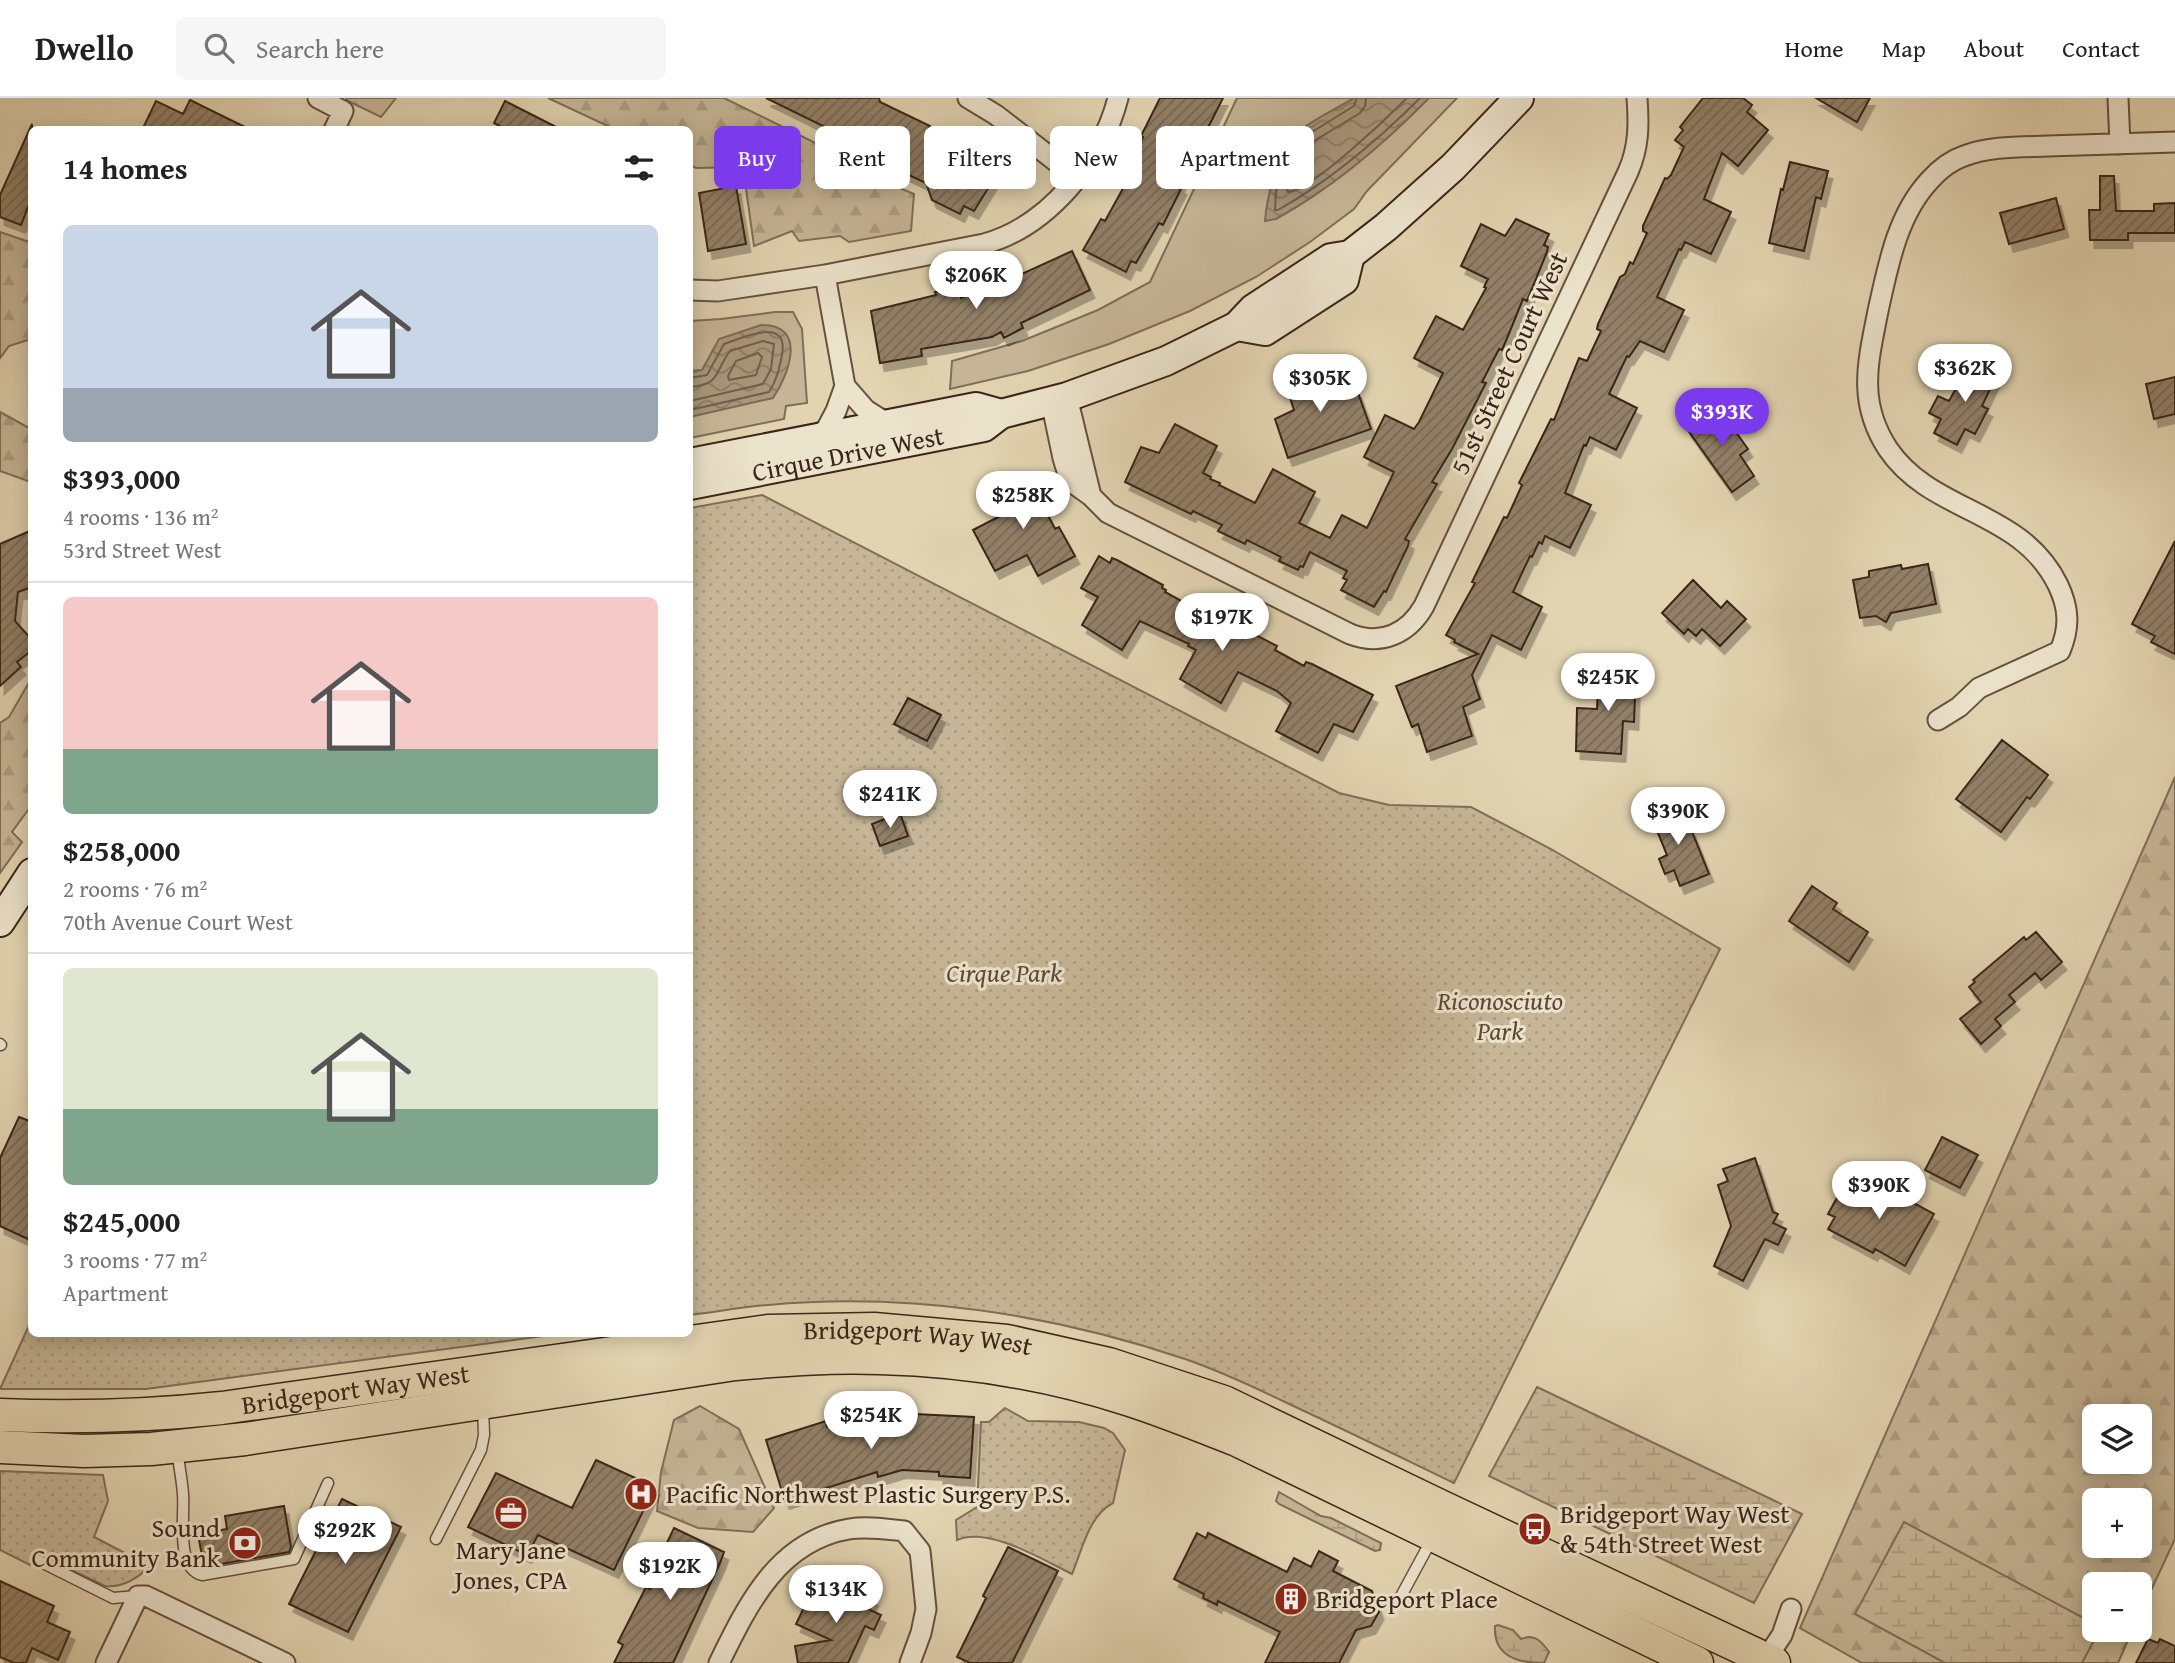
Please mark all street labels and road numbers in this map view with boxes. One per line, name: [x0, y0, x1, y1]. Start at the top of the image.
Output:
street label: 51st Street Court West: [1440, 245, 1577, 481]
street label: Cirque Drive West: [749, 415, 947, 491]
street label: Bridgeport Way West: [803, 1309, 1036, 1365]
street label: Bridgeport Way West: [239, 1353, 472, 1424]

